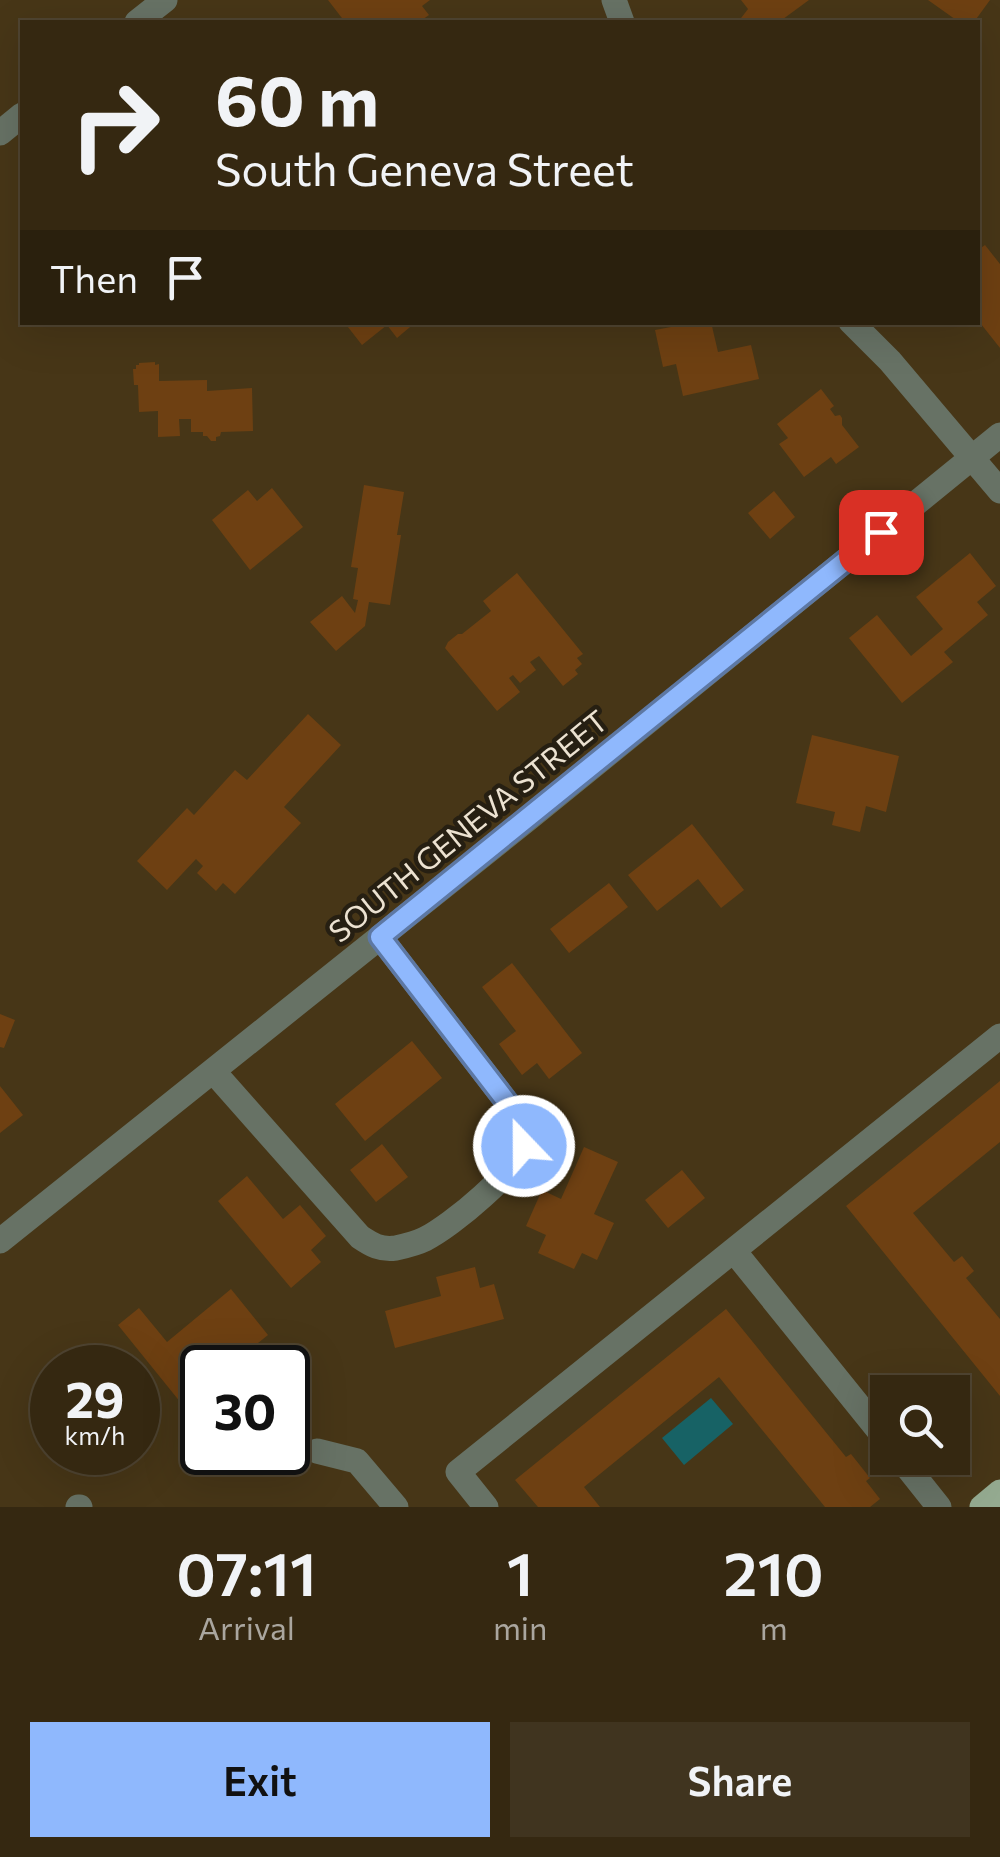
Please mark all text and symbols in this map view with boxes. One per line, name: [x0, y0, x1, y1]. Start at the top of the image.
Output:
text: 60 m: [215, 55, 379, 140]
icon: right: [50, 60, 180, 190]
text: South Geneva Street: [215, 140, 634, 195]
icon: arrive: [158, 250, 213, 305]
text: Then: [50, 254, 138, 301]
pin: [839, 490, 924, 575]
icon: arrive: [854, 505, 909, 560]
street label: SOUTH GENEVA STREET: [320, 701, 614, 949]
position arrow: [472, 1094, 576, 1198]
speed limit sign: 30: [180, 1345, 310, 1475]
text: 29: [65, 1367, 124, 1428]
map controls: [870, 1375, 970, 1475]
button: search: [870, 1375, 970, 1475]
text: km/h: [65, 1420, 125, 1450]
text: 07:11: [176, 1535, 317, 1608]
text: 1: [507, 1535, 533, 1608]
text: 210: [724, 1535, 824, 1608]
text: Arrival: [198, 1607, 295, 1647]
text: min: [493, 1607, 547, 1647]
text: m: [760, 1607, 788, 1647]
button: Exit: [30, 1722, 490, 1837]
button: Share: [510, 1722, 970, 1837]

